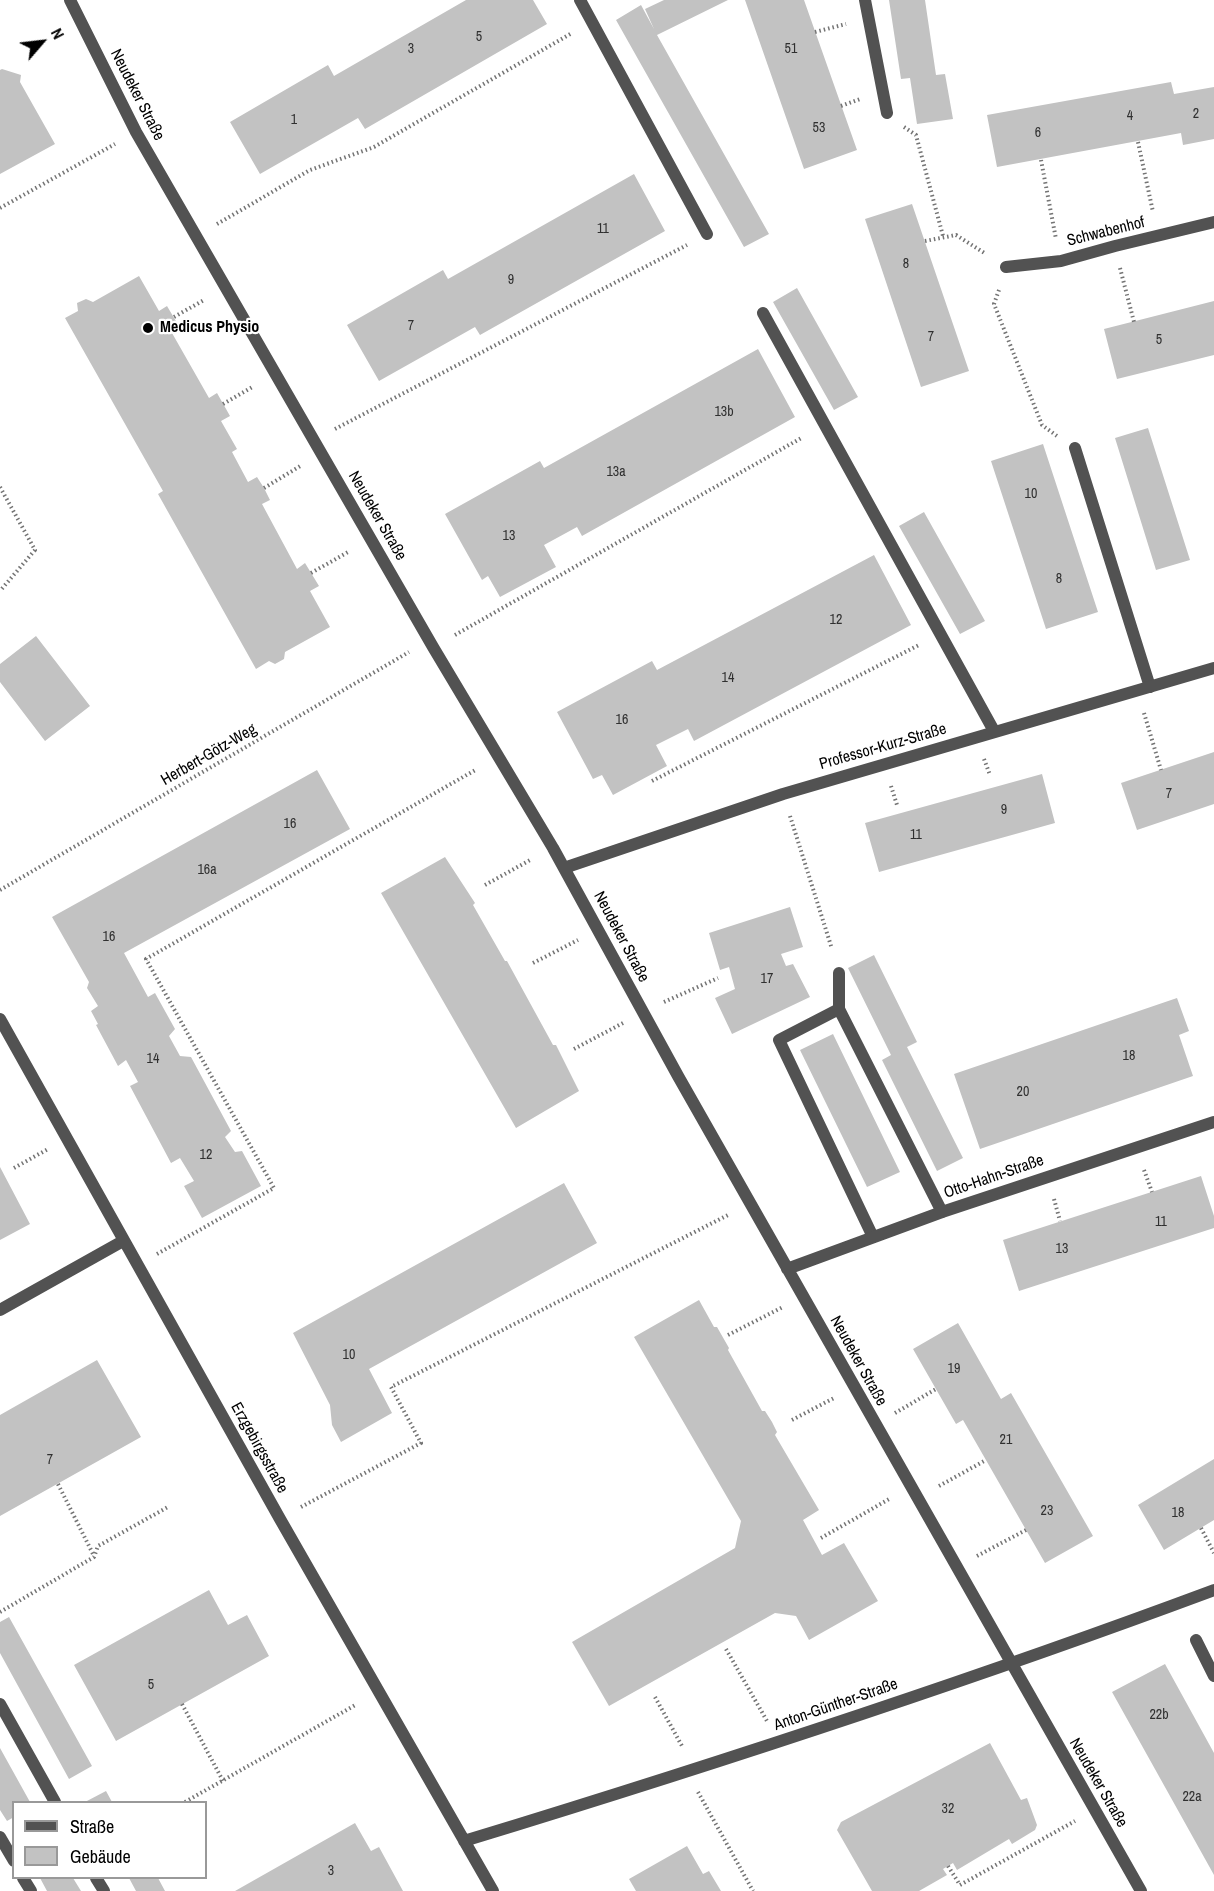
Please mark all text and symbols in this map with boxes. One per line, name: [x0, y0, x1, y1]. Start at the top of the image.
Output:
north arrow: [12, 12, 72, 72]
text: N: [46, 24, 70, 43]
house number: 5: [476, 29, 482, 45]
house number: 3: [408, 41, 414, 57]
house number: 51: [785, 41, 797, 57]
street label: Neudeker Straße: [106, 46, 168, 144]
house number: 2: [1193, 106, 1199, 122]
house number: 4: [1127, 108, 1133, 124]
house number: 1: [291, 112, 297, 128]
house number: 53: [813, 120, 825, 136]
house number: 6: [1035, 125, 1041, 141]
street label: Schwabenhof: [1065, 213, 1147, 251]
house number: 11: [597, 221, 609, 237]
house number: 8: [903, 256, 909, 272]
house number: 9: [508, 272, 514, 288]
place label: Medicus Physio: [160, 318, 259, 338]
house number: 7: [408, 318, 414, 334]
marker: Medicus Physio: [141, 321, 155, 335]
house number: 7: [928, 329, 934, 345]
house number: 5: [1156, 332, 1162, 348]
house number: 13b: [714, 404, 734, 420]
house number: 13a: [606, 464, 626, 480]
street label: Neudeker Straße: [344, 468, 410, 564]
house number: 10: [1025, 486, 1037, 502]
house number: 13: [503, 528, 515, 544]
house number: 8: [1056, 571, 1062, 587]
house number: 12: [830, 612, 842, 628]
house number: 14: [722, 670, 734, 686]
house number: 16: [616, 712, 628, 728]
street label: Herbert-Götz-Weg: [158, 720, 260, 790]
street label: Professor-Kurz-Straße: [817, 720, 949, 774]
house number: 7: [1166, 786, 1172, 802]
house number: 9: [1001, 802, 1007, 818]
house number: 16: [284, 816, 296, 832]
house number: 11: [910, 827, 922, 843]
house number: 16a: [197, 862, 217, 878]
street label: Neudeker Straße: [589, 888, 653, 986]
house number: 16: [103, 929, 115, 945]
house number: 17: [761, 971, 773, 987]
house number: 18: [1123, 1048, 1135, 1064]
house number: 14: [147, 1051, 159, 1067]
house number: 20: [1017, 1084, 1029, 1100]
house number: 12: [200, 1147, 212, 1163]
street label: Otto-Hahn-Straße: [942, 1151, 1046, 1203]
house number: 11: [1155, 1214, 1167, 1230]
house number: 13: [1056, 1241, 1068, 1257]
street label: Neudeker Straße: [825, 1313, 891, 1409]
house number: 10: [343, 1347, 355, 1363]
house number: 19: [948, 1361, 960, 1377]
street label: Erzgebirgsstraße: [226, 1399, 292, 1497]
house number: 21: [1000, 1432, 1012, 1448]
house number: 7: [47, 1452, 53, 1468]
house number: 23: [1041, 1503, 1053, 1519]
house number: 18: [1172, 1505, 1184, 1521]
street label: Anton-Günther-Straße: [772, 1675, 900, 1735]
house number: 5: [148, 1677, 154, 1693]
house number: 22b: [1149, 1707, 1169, 1723]
street label: Neudeker Straße: [1065, 1735, 1131, 1831]
house number: 22a: [1182, 1789, 1202, 1805]
legend: [12, 1801, 207, 1879]
house number: 32: [942, 1801, 954, 1817]
text: Straße: [70, 1814, 114, 1839]
text: Gebäude: [70, 1844, 131, 1869]
house number: 3: [328, 1863, 334, 1879]

